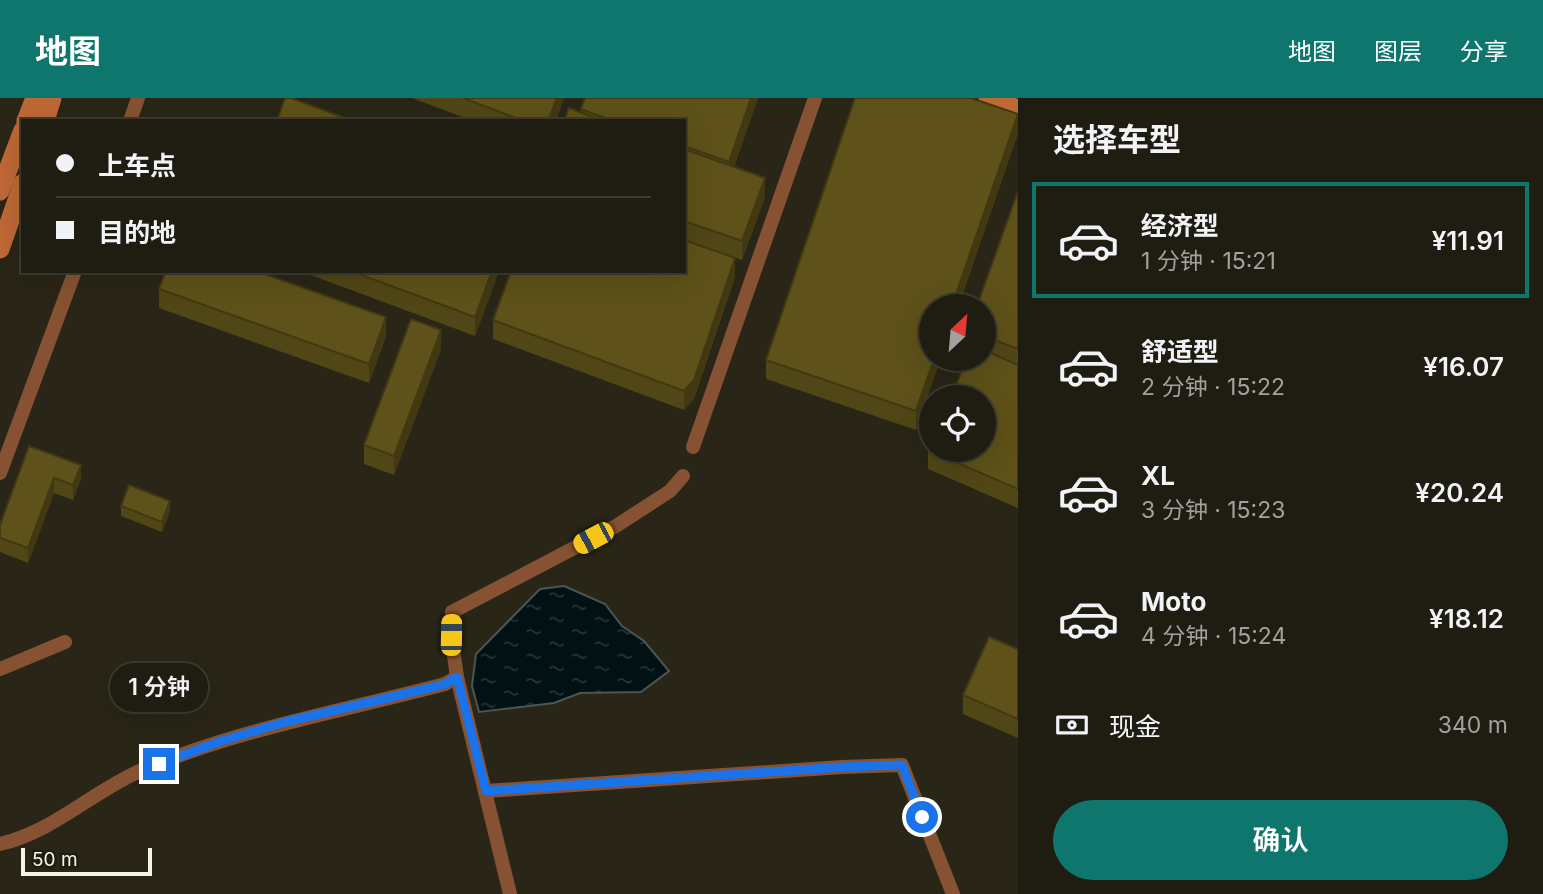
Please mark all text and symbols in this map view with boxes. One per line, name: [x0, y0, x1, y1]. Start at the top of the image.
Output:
text: 地图: [35, 31, 101, 71]
text: 地图: [1288, 37, 1336, 66]
text: 图层: [1374, 37, 1422, 66]
text: 分享: [1460, 37, 1508, 66]
text: 选择车型: [1053, 120, 1181, 159]
text: 上车点: [98, 150, 176, 181]
icon: car: [1057, 209, 1120, 272]
text: 经济型: [1141, 210, 1219, 241]
text: 目的地: [98, 217, 176, 248]
text: ¥11.91: [1432, 225, 1504, 256]
text: 1 分钟 · 15:21: [1141, 247, 1276, 275]
north arrow: [919, 294, 996, 371]
map controls: [919, 294, 996, 462]
icon: car: [1057, 335, 1120, 398]
text: 舒适型: [1141, 336, 1219, 367]
text: ¥16.07: [1423, 351, 1504, 382]
text: 2 分钟 · 15:22: [1141, 373, 1285, 401]
button: locate: [919, 385, 996, 462]
text: XL: [1141, 460, 1175, 491]
icon: car: [1057, 461, 1120, 524]
text: ¥20.24: [1415, 477, 1504, 508]
text: 3 分钟 · 15:23: [1141, 496, 1285, 524]
car: [570, 519, 617, 557]
text: Moto: [1141, 586, 1206, 617]
icon: car: [1057, 587, 1120, 650]
text: ¥18.12: [1429, 603, 1504, 634]
car: [441, 614, 462, 656]
text: 4 分钟 · 15:24: [1141, 622, 1286, 650]
callout: 1 分钟: [110, 662, 208, 712]
text: 1 分钟: [128, 673, 190, 701]
icon: cash: [1053, 706, 1091, 744]
text: 现金: [1109, 711, 1161, 742]
text: 340 m: [1438, 711, 1508, 739]
route end: [143, 748, 175, 780]
button: 确认: [1053, 800, 1508, 880]
route start: [906, 801, 938, 833]
scale bar: [21, 845, 152, 877]
text: 50 m: [32, 848, 78, 871]

